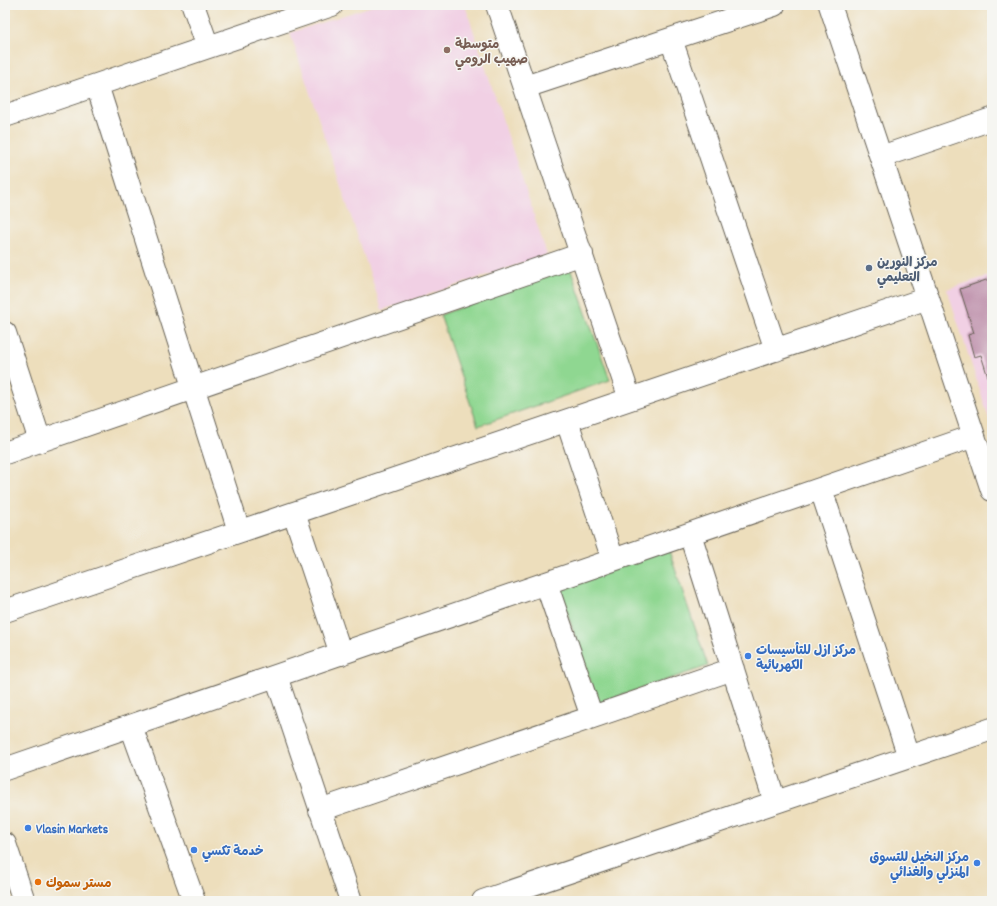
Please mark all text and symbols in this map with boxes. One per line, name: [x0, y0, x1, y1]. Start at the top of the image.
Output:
place label: متوسطة صهيب الرومي: [455, 36, 528, 71]
marker: متوسطة صهيب الرومي: [442, 45, 452, 55]
place label: مركز النورين التعليمي: [877, 254, 938, 289]
marker: مركز النورين التعليمي: [864, 263, 874, 273]
place label: مركز ازل للتأسيسات الكهربائية: [756, 641, 856, 676]
marker: مركز ازل للتأسيسات الكهربائية: [743, 651, 753, 661]
place label: Vlasin Markets: [36, 821, 109, 840]
marker: Vlasin Markets: [23, 823, 33, 833]
place label: خدمة تكسي: [202, 843, 264, 863]
marker: خدمة تكسي: [189, 845, 199, 855]
place label: مركز النخيل للتسوق المنزلي والغذائي: [870, 849, 969, 884]
marker: مركز النخيل للتسوق المنزلي والغذائي: [972, 858, 982, 868]
place label: مستر سموك: [46, 875, 111, 894]
marker: مستر سموك: [33, 877, 43, 887]

